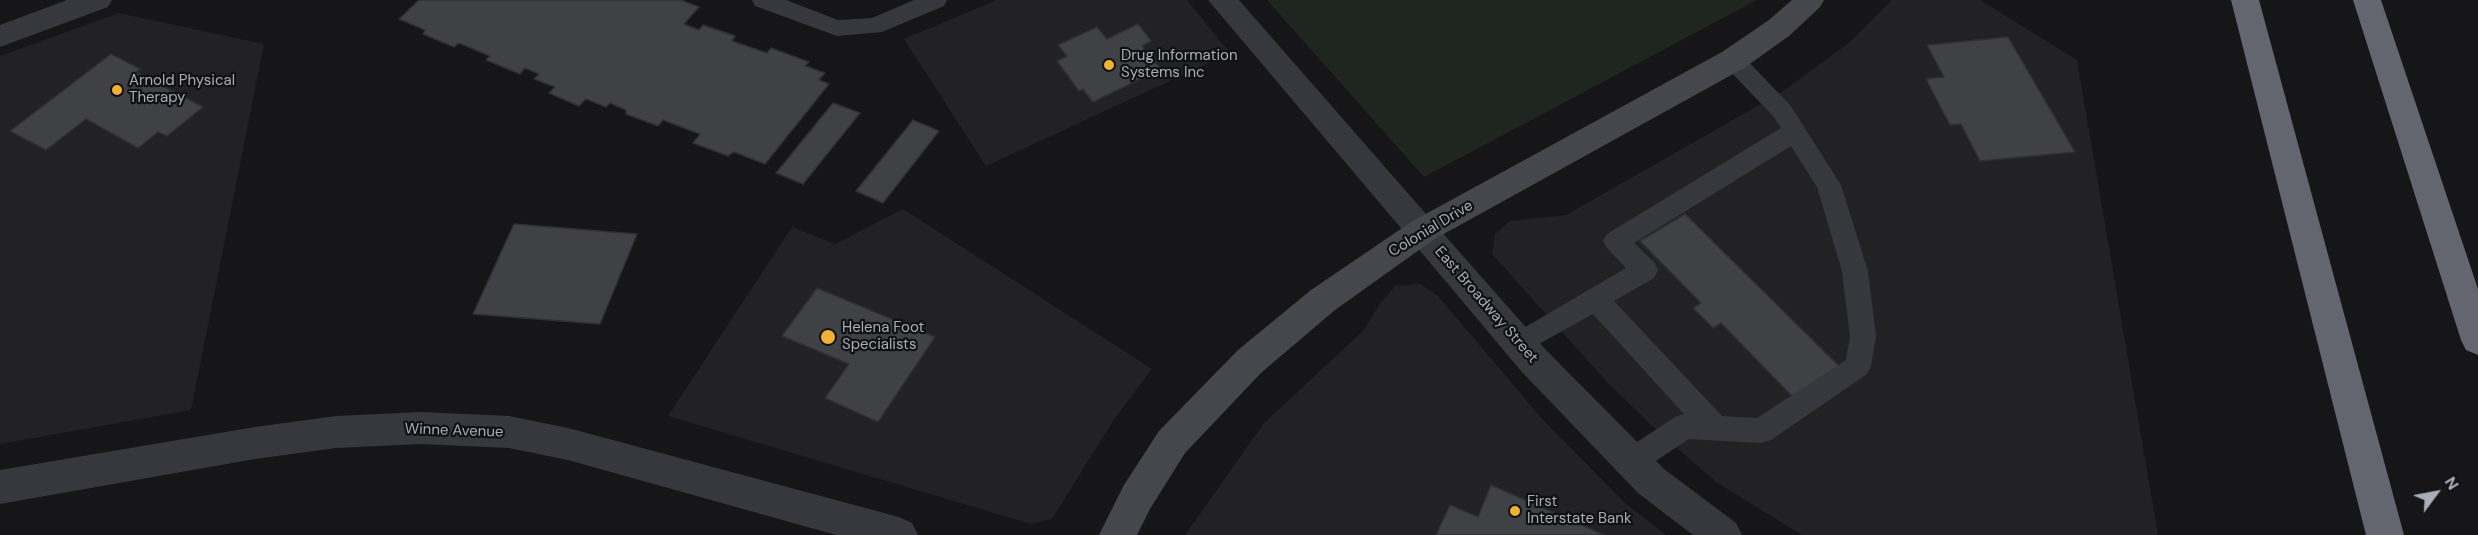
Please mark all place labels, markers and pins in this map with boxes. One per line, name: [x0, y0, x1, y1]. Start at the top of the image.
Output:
place label: Drug Information Systems Inc: [1121, 47, 1237, 82]
marker: Drug Information Systems Inc: [1102, 58, 1116, 72]
place label: Arnold Physical Therapy: [129, 72, 235, 107]
marker: Arnold Physical Therapy: [110, 83, 124, 97]
place label: Helena Foot Specialists: [842, 319, 924, 354]
marker: Helena Foot Specialists: [819, 328, 837, 346]
place label: First Interstate Bank: [1527, 493, 1631, 528]
marker: First Interstate Bank: [1508, 504, 1522, 518]

